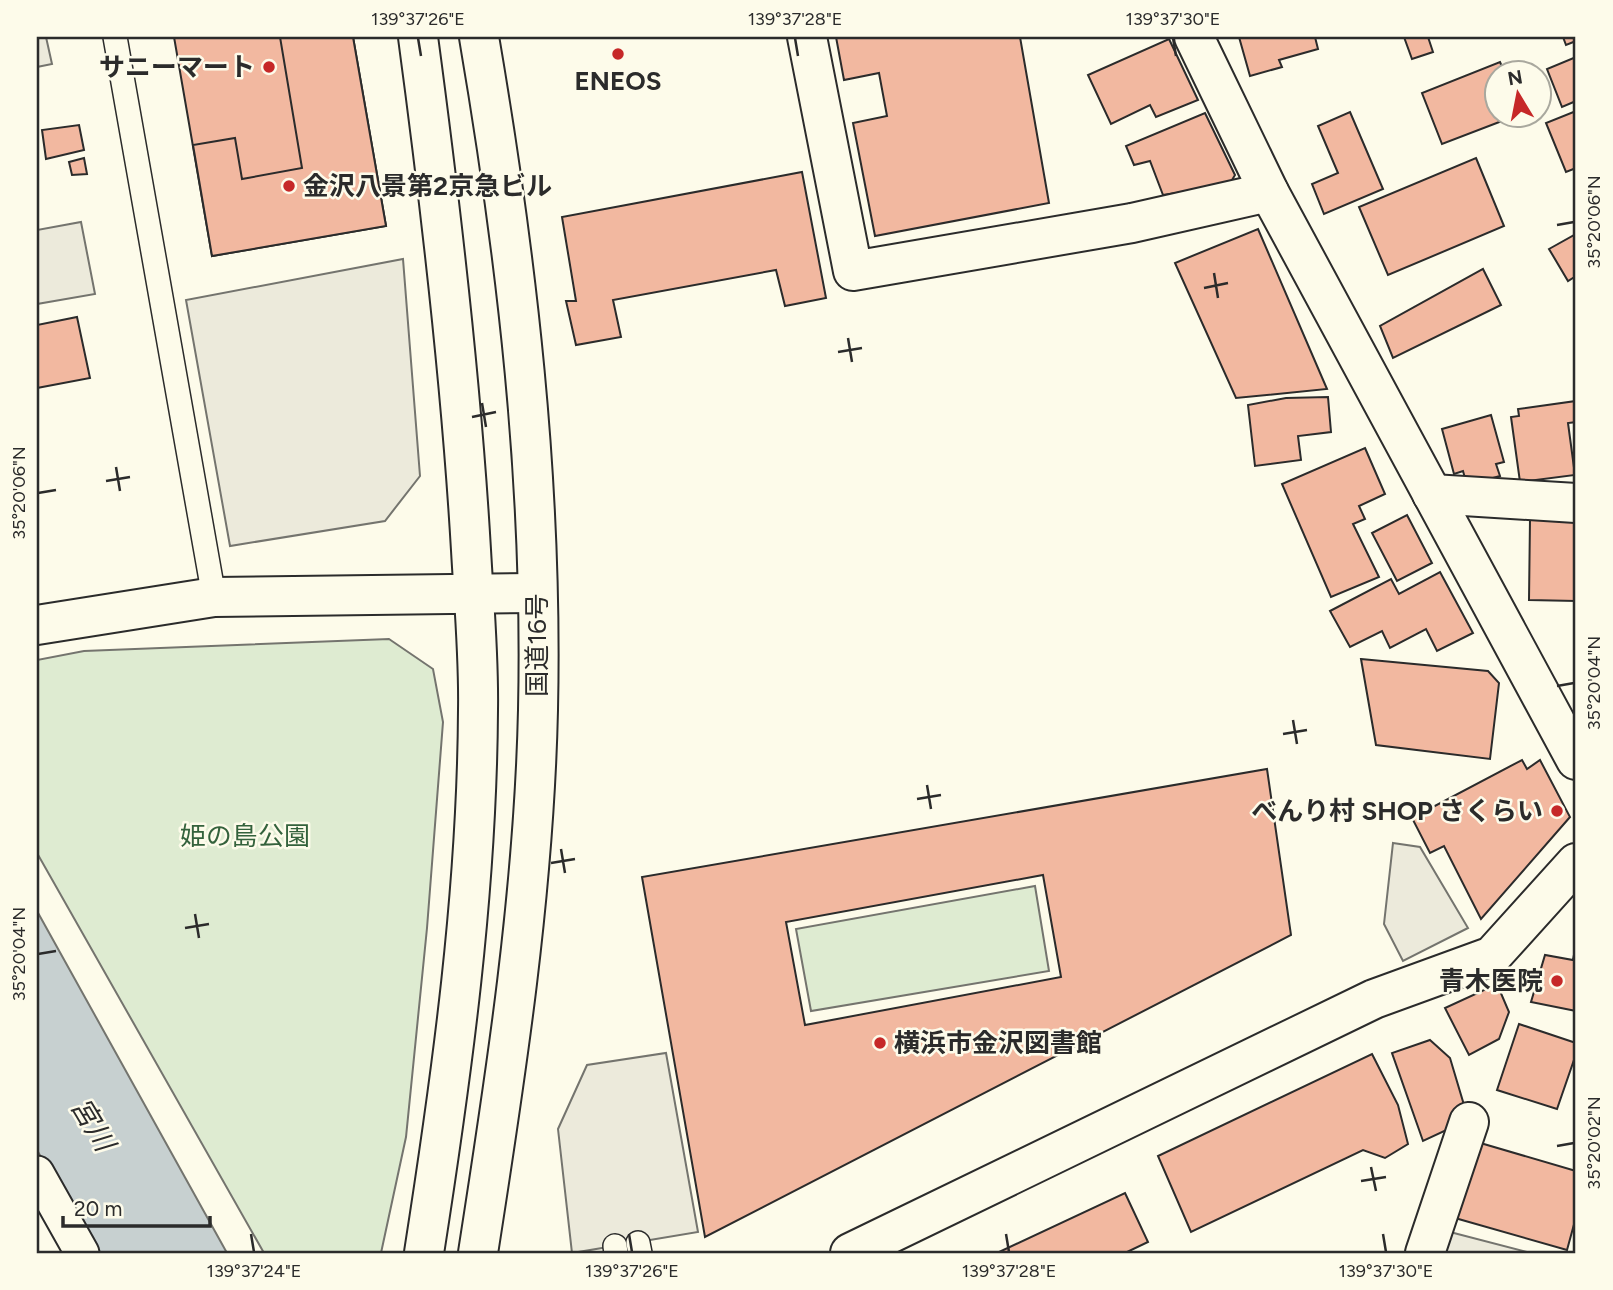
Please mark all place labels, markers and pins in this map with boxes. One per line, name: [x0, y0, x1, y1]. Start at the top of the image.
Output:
marker: ENEOS: [610, 46, 626, 62]
place label: サニーマート: [99, 51, 255, 83]
marker: サニーマート: [261, 59, 277, 75]
place label: ENEOS: [575, 65, 661, 97]
place label: 金沢八景第2京急ビル: [303, 170, 552, 202]
marker: 金沢八景第2京急ビル: [281, 178, 297, 194]
place label: べんり村 SHOP さくらい: [1251, 795, 1543, 827]
marker: べんり村 SHOP さくらい: [1549, 803, 1565, 819]
place label: 青木医院: [1439, 965, 1543, 997]
marker: 青木医院: [1549, 973, 1565, 989]
place label: 横浜市金沢図書館: [894, 1027, 1102, 1059]
marker: 横浜市金沢図書館: [872, 1035, 888, 1051]

